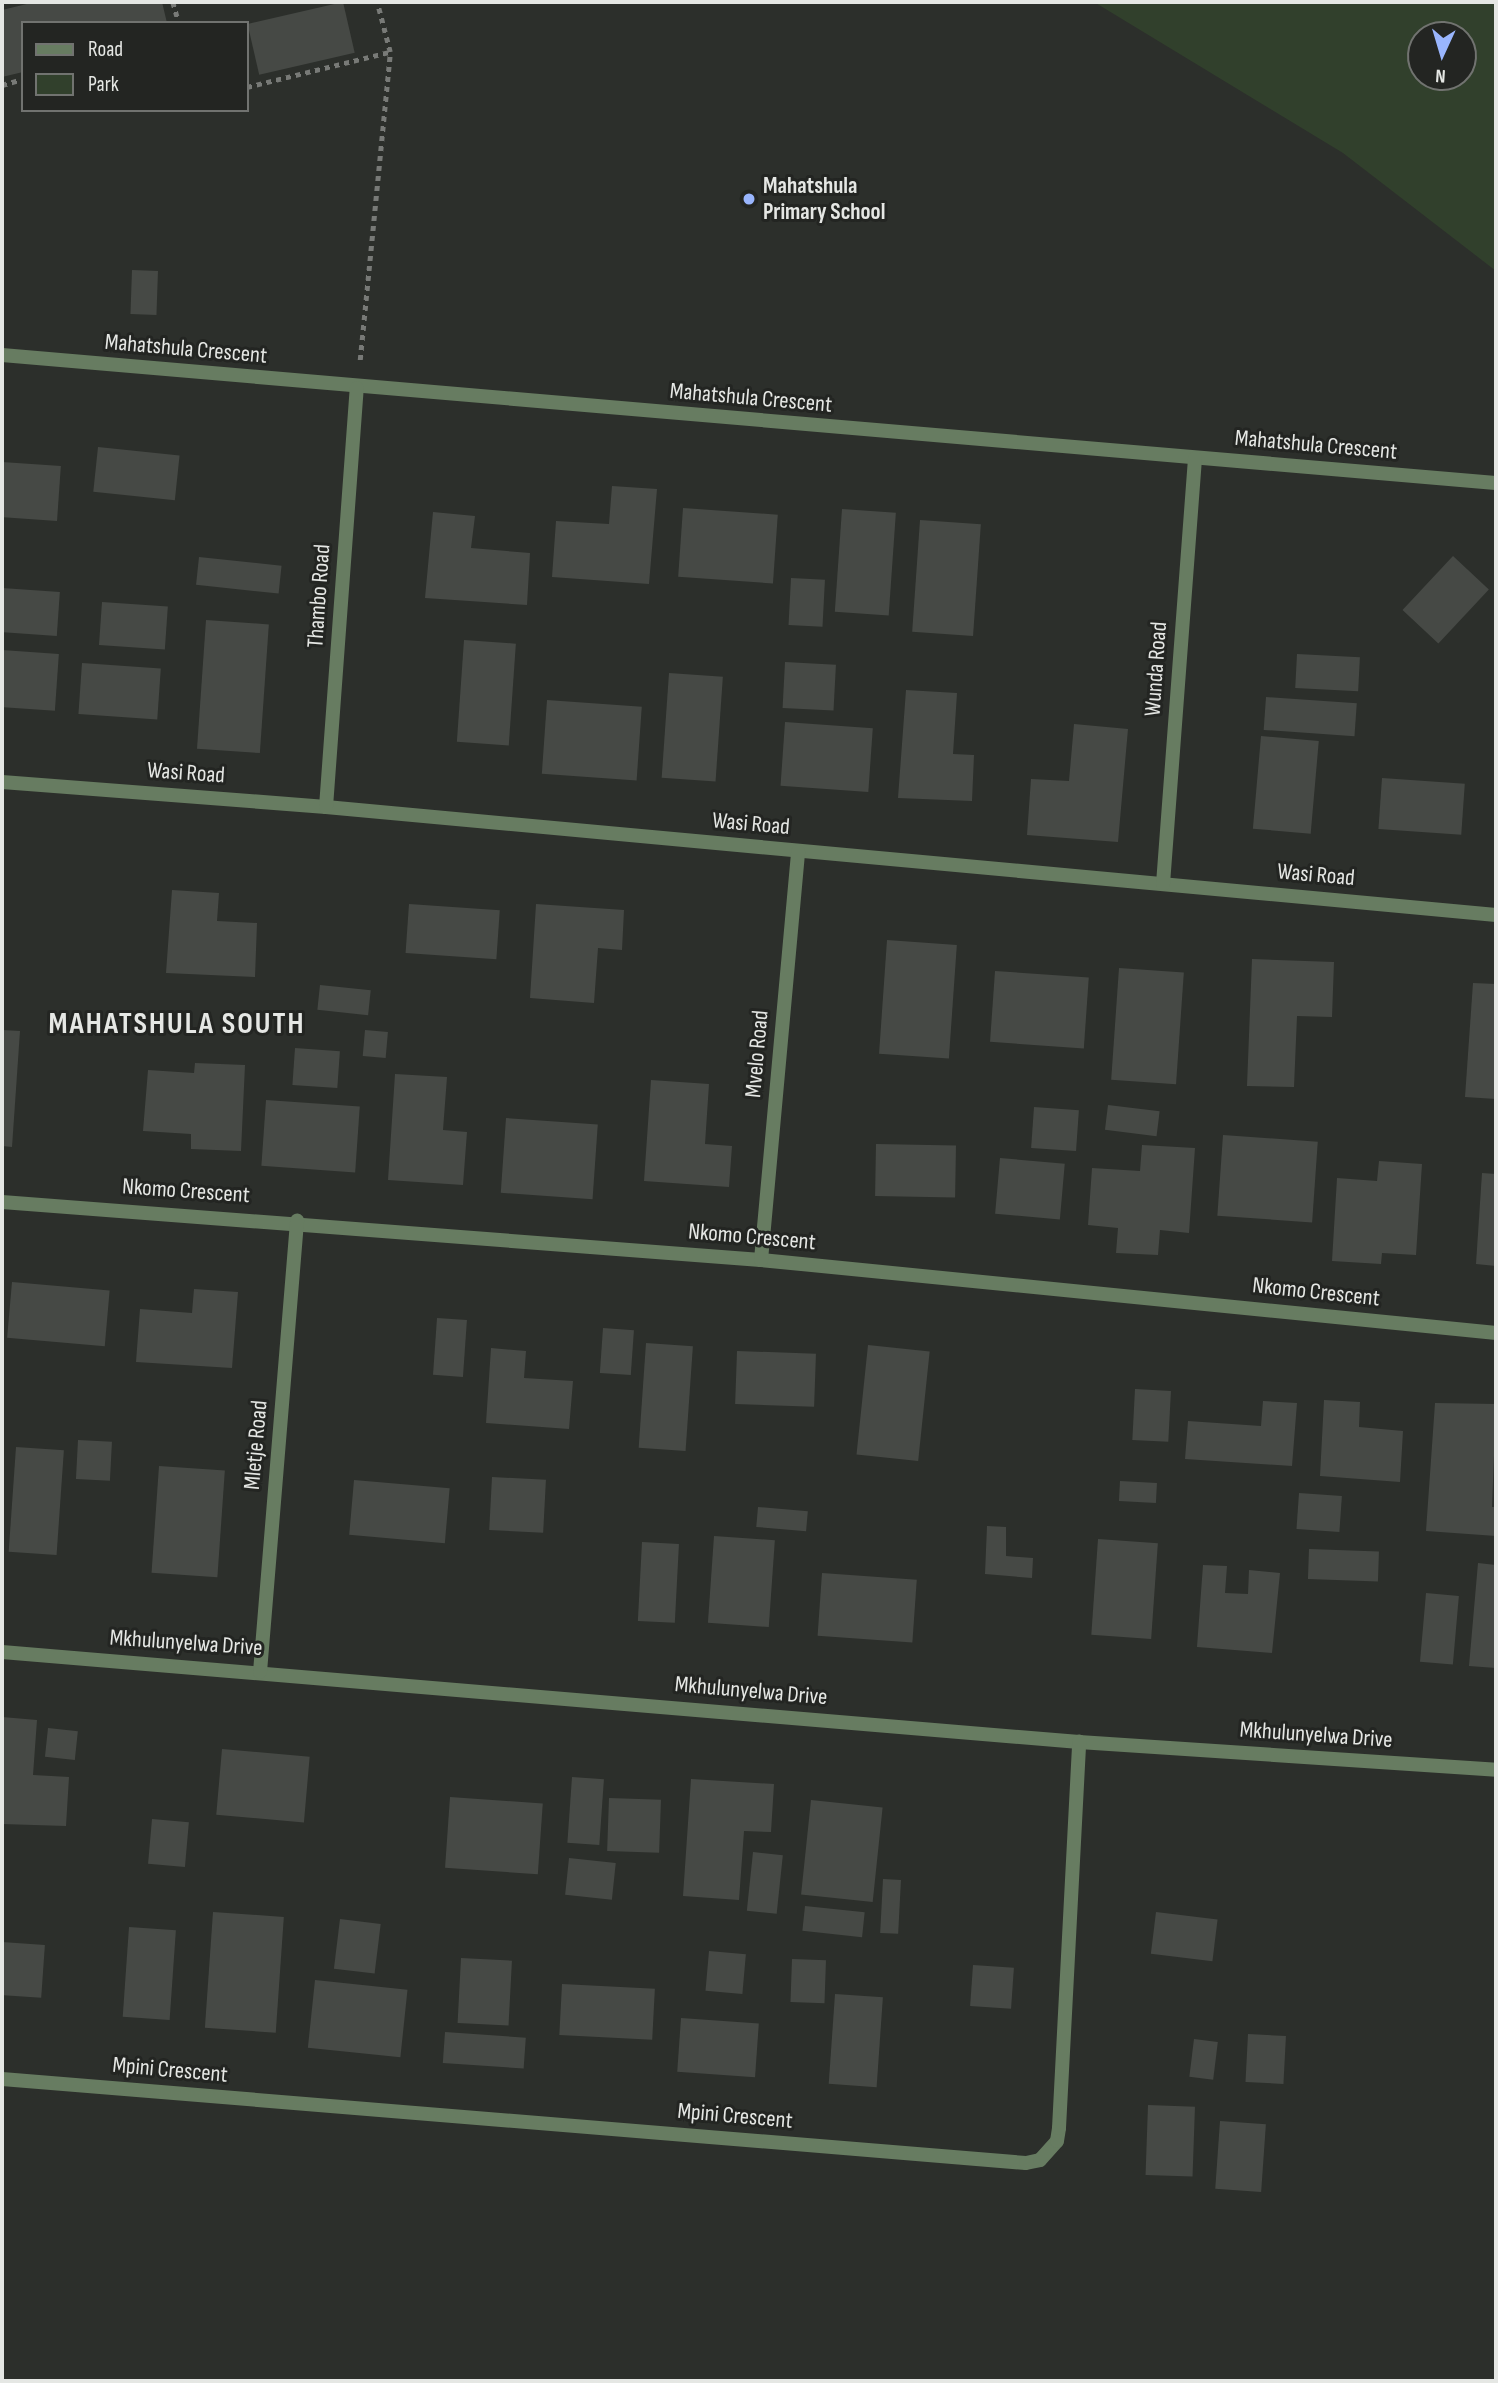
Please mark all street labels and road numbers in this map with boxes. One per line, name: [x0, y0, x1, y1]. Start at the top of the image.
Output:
street label: Mahatshula Crescent: [104, 328, 268, 370]
street label: Mahatshula Crescent: [669, 377, 833, 419]
street label: Mahatshula Crescent: [1234, 424, 1398, 466]
street label: Thambo Road: [302, 543, 336, 649]
street label: Wunda Road: [1139, 621, 1173, 717]
street label: Wasi Road: [146, 757, 226, 789]
street label: Wasi Road: [711, 807, 791, 841]
street label: Wasi Road: [1276, 858, 1356, 892]
street label: Mvelo Road: [739, 1009, 775, 1099]
street label: Nkomo Crescent: [121, 1173, 251, 1209]
street label: Nkomo Crescent: [687, 1218, 817, 1256]
street label: Nkomo Crescent: [1251, 1272, 1381, 1312]
street label: Mletje Road: [238, 1399, 274, 1491]
street label: Mkhulunyelwa Drive: [109, 1624, 263, 1662]
street label: Mkhulunyelwa Drive: [674, 1671, 828, 1711]
street label: Mkhulunyelwa Drive: [1239, 1716, 1393, 1754]
street label: Mpini Crescent: [111, 2051, 229, 2089]
street label: Mpini Crescent: [676, 2097, 794, 2135]

